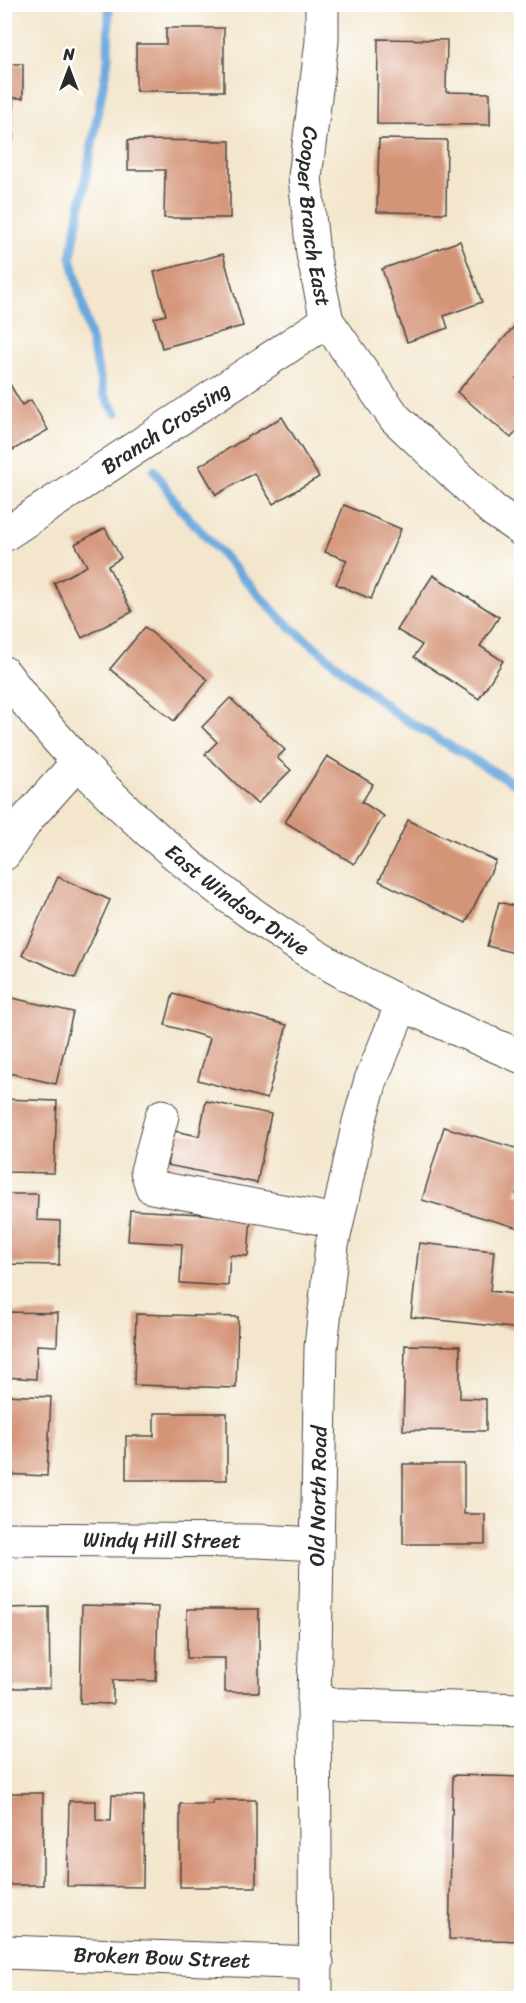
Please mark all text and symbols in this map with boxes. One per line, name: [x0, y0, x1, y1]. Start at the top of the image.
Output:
north arrow: [39, 39, 99, 99]
text: N: [62, 40, 75, 69]
street label: Cooper Branch East: [286, 124, 343, 310]
street label: Branch Crossing: [93, 371, 238, 485]
street label: East Windsor Drive: [156, 834, 318, 967]
street label: Old North Road: [298, 1423, 338, 1567]
street label: Windy Hill Street: [83, 1521, 241, 1560]
street label: Broken Bow Street: [73, 1935, 251, 1980]

